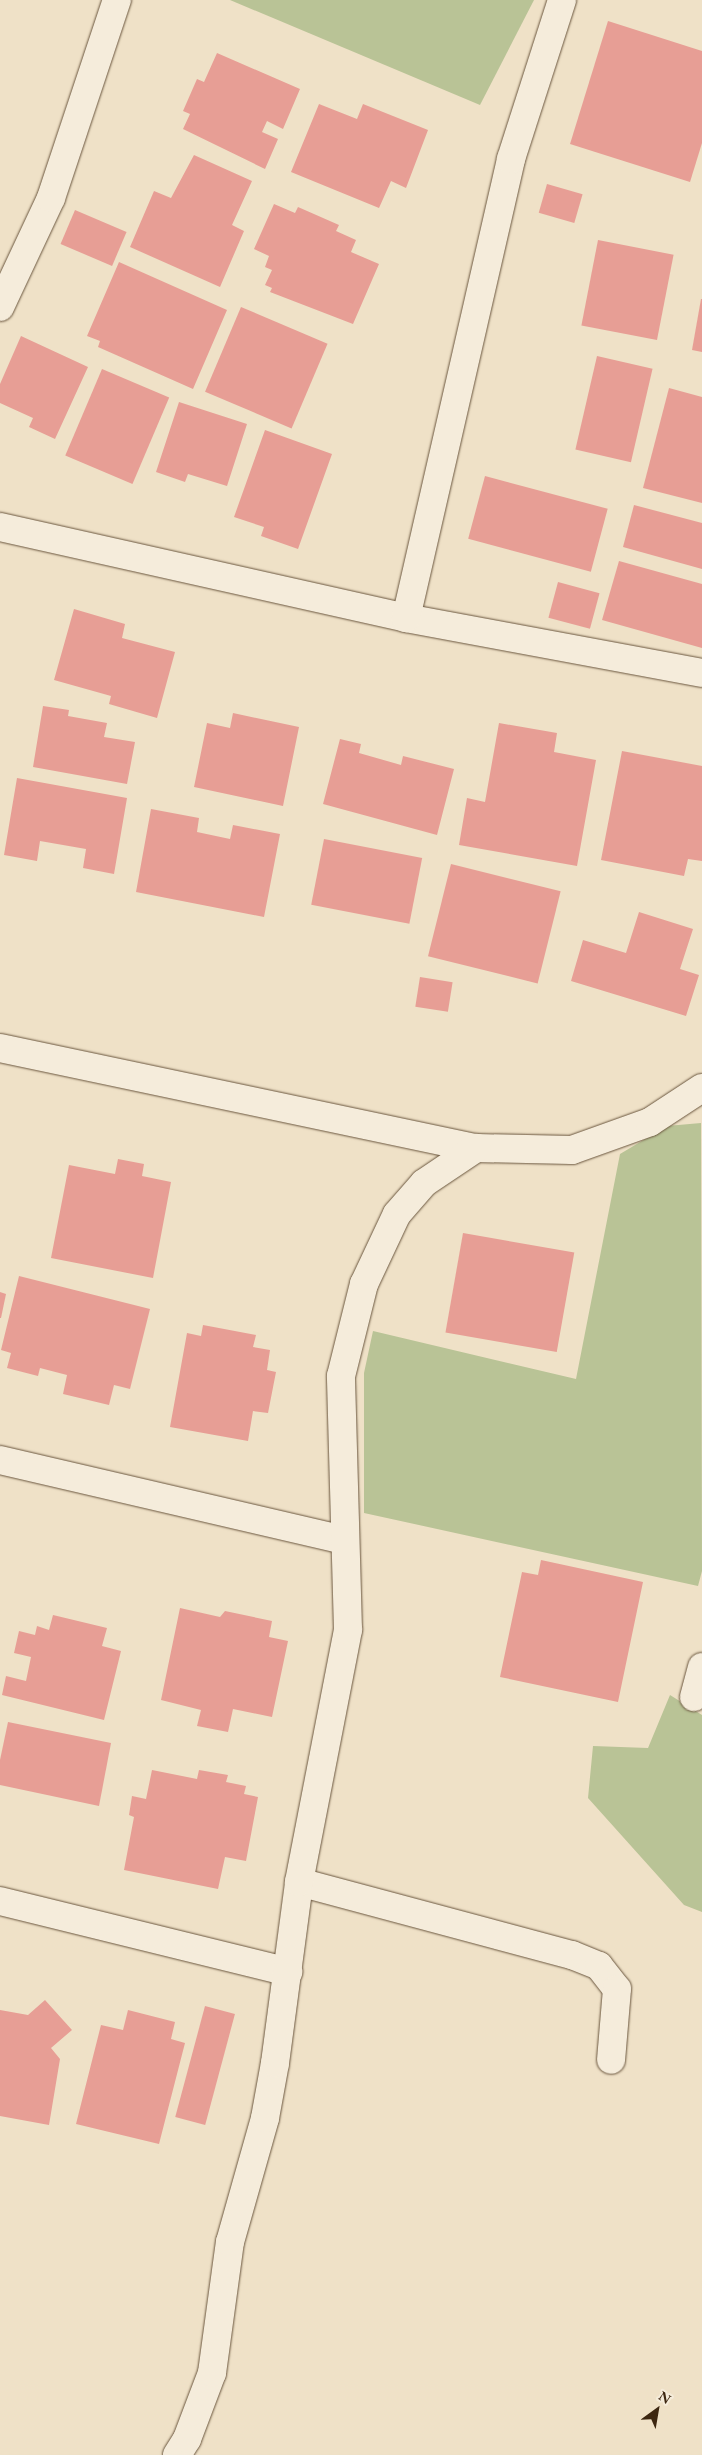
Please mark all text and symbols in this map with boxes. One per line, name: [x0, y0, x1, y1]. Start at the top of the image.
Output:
north arrow: [632, 2385, 682, 2435]
text: N: [655, 2387, 675, 2408]

